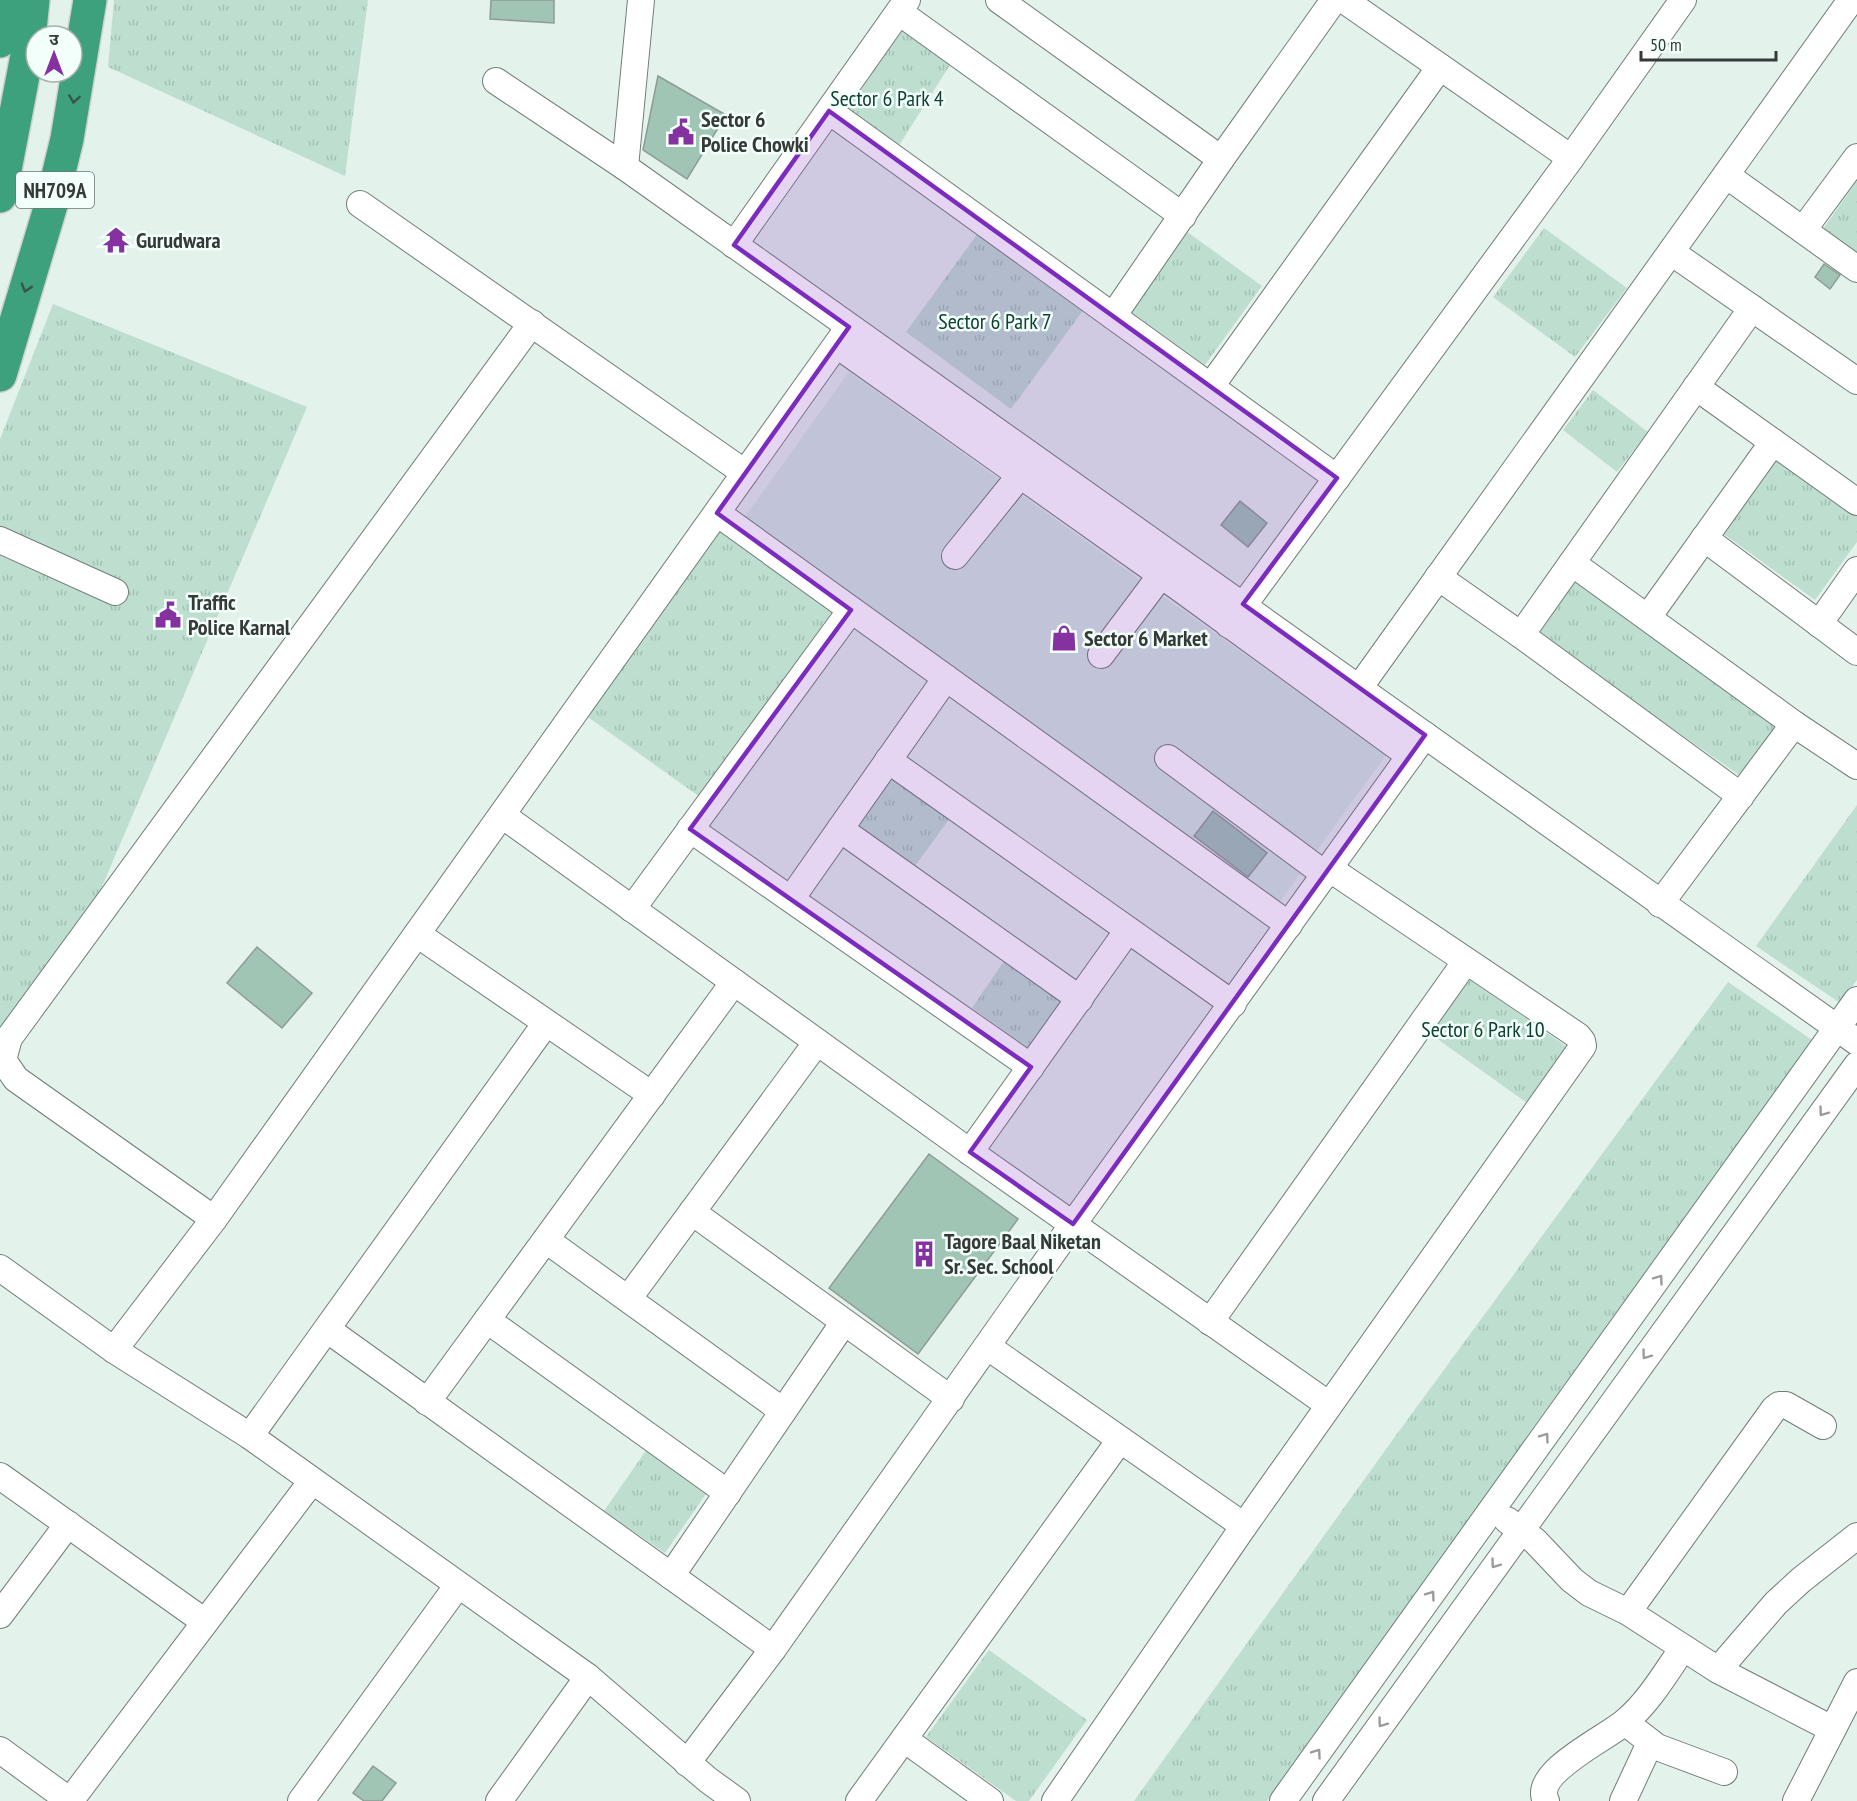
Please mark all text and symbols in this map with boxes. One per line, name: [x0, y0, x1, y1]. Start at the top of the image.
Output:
north arrow: [24, 24, 84, 84]
scale bar: [1641, 24, 1776, 62]
text: उ: [49, 29, 59, 49]
text: 50 m: [1650, 33, 1682, 56]
park label: Sector 6 Park 4: [830, 84, 944, 112]
one-way arrow: [68, 95, 80, 104]
place label: Sector 6 Police Chowki: [701, 105, 809, 158]
public building icon: Sector 6 Police Chowki: [666, 117, 696, 147]
road number: NH709A: [16, 172, 94, 208]
temple icon: Gurudwara: [101, 225, 131, 255]
place label: Gurudwara: [136, 226, 221, 254]
one-way arrow: [21, 282, 33, 293]
park label: Sector 6 Park 7: [938, 307, 1052, 335]
place label: Traffic Police Karnal: [188, 588, 291, 641]
public building icon: Traffic Police Karnal: [153, 600, 183, 630]
shop icon: Sector 6 Market: [1049, 623, 1079, 653]
place label: Sector 6 Market: [1084, 624, 1208, 652]
park label: Sector 6 Park 10: [1421, 1015, 1545, 1043]
one-way arrow: [1819, 1106, 1830, 1117]
place label: Tagore Baal Niketan Sr. Sec. School: [944, 1227, 1101, 1280]
building icon: Tagore Baal Niketan Sr. Sec. School: [909, 1239, 939, 1269]
one-way arrow: [1652, 1274, 1663, 1285]
one-way arrow: [1643, 1349, 1654, 1360]
one-way arrow: [1538, 1433, 1549, 1444]
one-way arrow: [1491, 1558, 1502, 1569]
one-way arrow: [1423, 1590, 1434, 1601]
one-way arrow: [1378, 1716, 1389, 1727]
one-way arrow: [1310, 1749, 1321, 1760]

